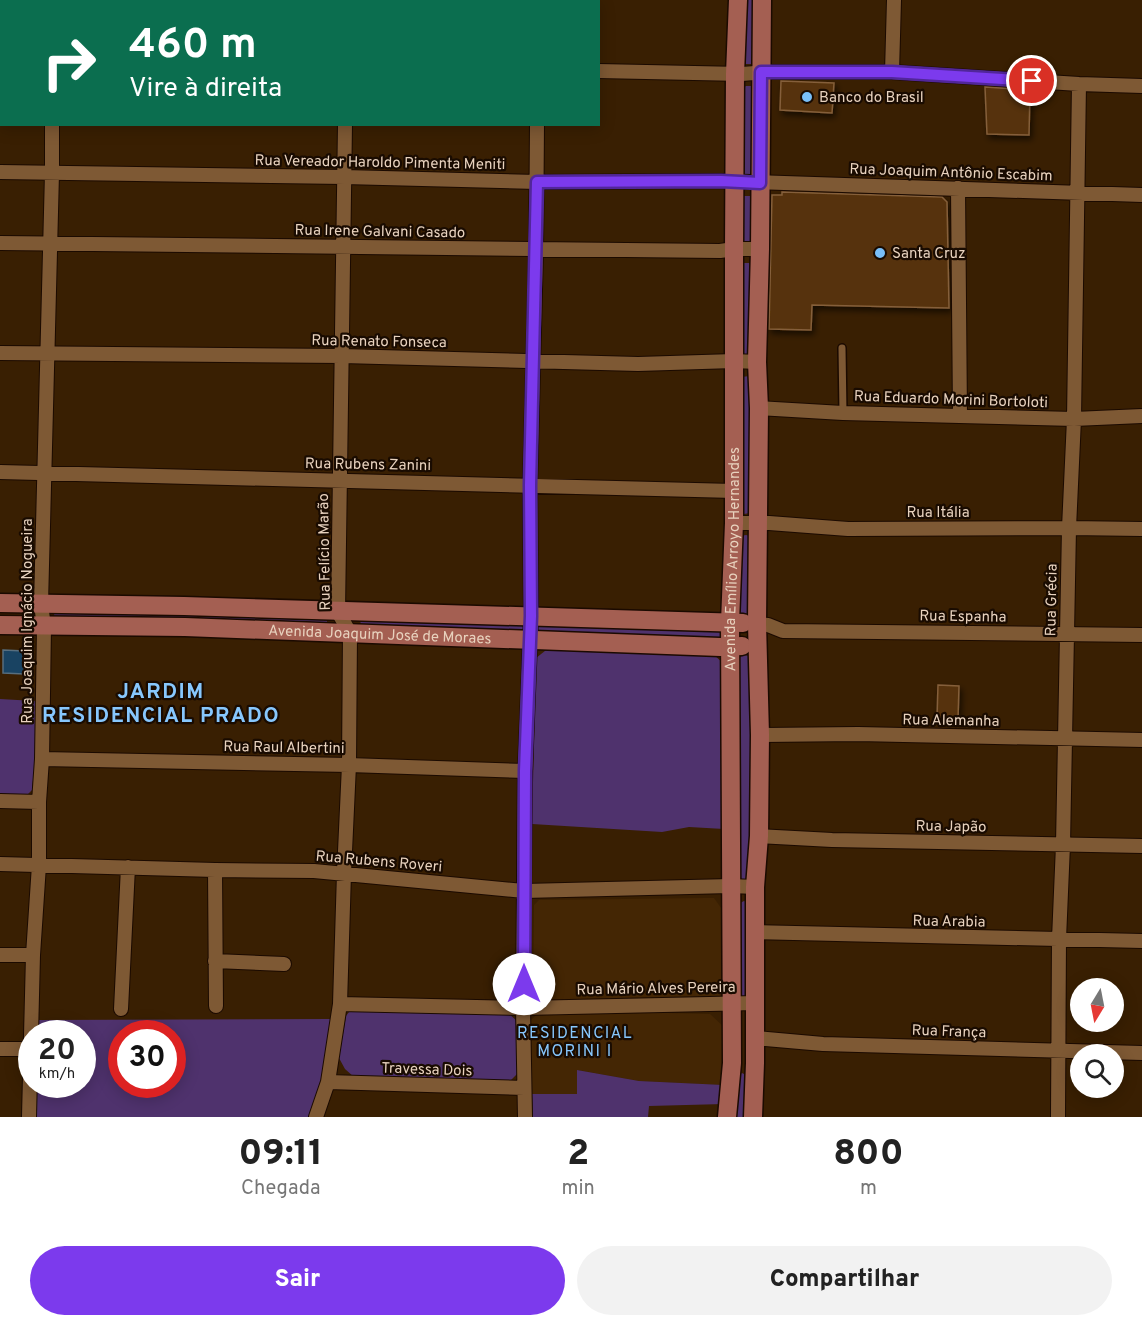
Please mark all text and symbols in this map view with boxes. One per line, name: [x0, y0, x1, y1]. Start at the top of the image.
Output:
text: 460 m: [129, 20, 257, 73]
icon: right: [30, 24, 108, 102]
pin: [1006, 55, 1057, 106]
icon: arrive: [1015, 64, 1048, 97]
text: Vire à direita: [129, 72, 282, 106]
place label: Banco do Brasil: [819, 89, 924, 108]
marker: Banco do Brasil: [800, 90, 814, 104]
street label: Rua Vereador Haroldo Pimenta Meniti: [254, 152, 506, 175]
street label: Rua Joaquim Antônio Escabim: [849, 160, 1053, 187]
street label: Rua Irene Galvani Casado: [294, 222, 465, 243]
place label: Santa Cruz: [892, 245, 966, 264]
marker: Santa Cruz: [873, 246, 887, 260]
street label: Rua Renato Fonseca: [311, 332, 447, 353]
street label: Rua Eduardo Morini Bortoloti: [854, 388, 1048, 413]
street label: Avenida Emílio Arroyo Hernandes: [722, 447, 745, 672]
street label: Rua Rubens Zanini: [305, 455, 431, 476]
street label: Rua Felício Marão: [315, 493, 336, 611]
street label: Rua Itália: [906, 504, 970, 523]
street label: Rua Joaquim Ignácio Nogueira: [19, 518, 38, 724]
street label: Rua Grécia: [1042, 563, 1063, 637]
street label: Rua Espanha: [919, 607, 1007, 628]
street label: Avenida Joaquim José de Moraes: [268, 622, 492, 649]
district label: JARDIM RESIDENCIAL PRADO: [42, 679, 280, 730]
street label: Rua Alemanha: [902, 711, 1000, 732]
street label: Rua Raul Albertini: [223, 738, 345, 759]
street label: Rua Japão: [915, 817, 987, 838]
street label: Rua Rubens Roveri: [315, 847, 443, 877]
street label: Rua Arabia: [912, 912, 986, 933]
position arrow: [492, 952, 556, 1016]
north arrow: [1070, 978, 1124, 1032]
map controls: [1070, 978, 1124, 1098]
street label: Rua Mário Alves Pereira: [576, 979, 736, 1000]
speed limit sign: 30: [108, 1020, 186, 1098]
street label: Rua França: [911, 1022, 987, 1043]
district label: RESIDENCIAL MORINI I: [517, 1024, 633, 1062]
text: 20: [38, 1033, 76, 1070]
button: search: [1070, 1044, 1124, 1098]
street label: Travessa Dois: [381, 1059, 473, 1082]
text: km/h: [39, 1065, 75, 1084]
text: 09:11: [238, 1132, 323, 1178]
text: 2: [567, 1132, 589, 1178]
text: 800: [833, 1132, 904, 1178]
text: Chegada: [241, 1176, 321, 1202]
text: min: [562, 1176, 595, 1202]
text: m: [860, 1176, 877, 1202]
button: Sair: [30, 1246, 565, 1315]
button: Compartilhar: [577, 1246, 1112, 1315]

